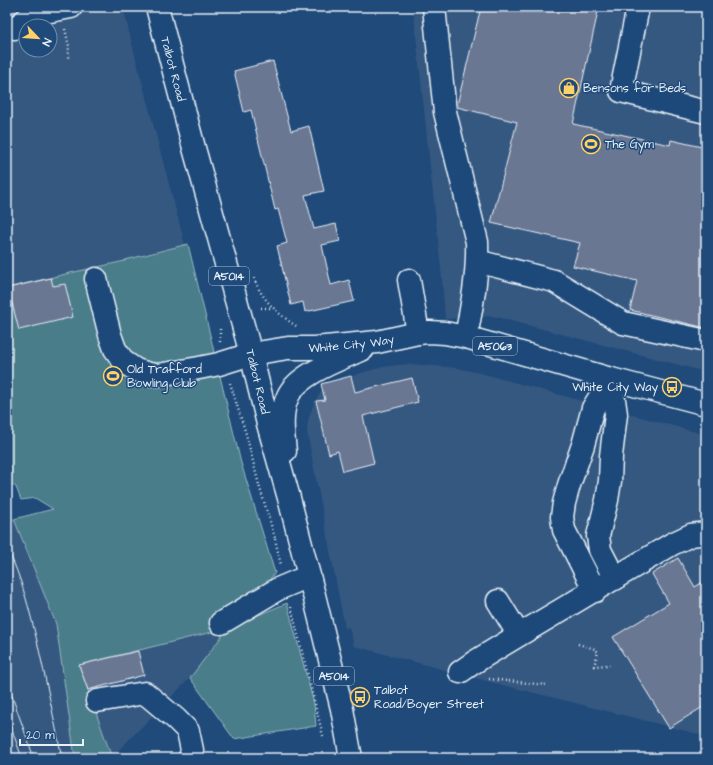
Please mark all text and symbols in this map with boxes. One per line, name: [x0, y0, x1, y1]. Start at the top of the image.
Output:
north arrow: [18, 18, 58, 58]
street label: Talbot Road: [156, 35, 189, 103]
text: N: [38, 36, 55, 48]
shop icon: Bensons for Beds: [558, 77, 580, 99]
place label: Bensons for Beds: [583, 80, 686, 97]
sports icon: The Gym: [580, 133, 602, 155]
place label: The Gym: [605, 136, 655, 154]
road number: A5014: [209, 267, 249, 285]
street label: White City Way: [309, 330, 396, 357]
road number: A5063: [473, 337, 517, 355]
street label: Talbot Road: [241, 347, 273, 416]
place label: Old Trafford Bowling Club: [127, 361, 202, 393]
sports icon: Old Trafford Bowling Club: [102, 365, 124, 387]
bus stop icon: White City Way: [661, 376, 683, 398]
place label: White City Way: [572, 379, 658, 397]
road number: A5014: [314, 667, 354, 685]
place label: Talbot Road/Boyer Street: [374, 682, 484, 714]
bus stop icon: Talbot Road/Boyer Street: [349, 686, 371, 708]
scale bar: [20, 721, 83, 747]
text: 20 m: [26, 727, 55, 744]

